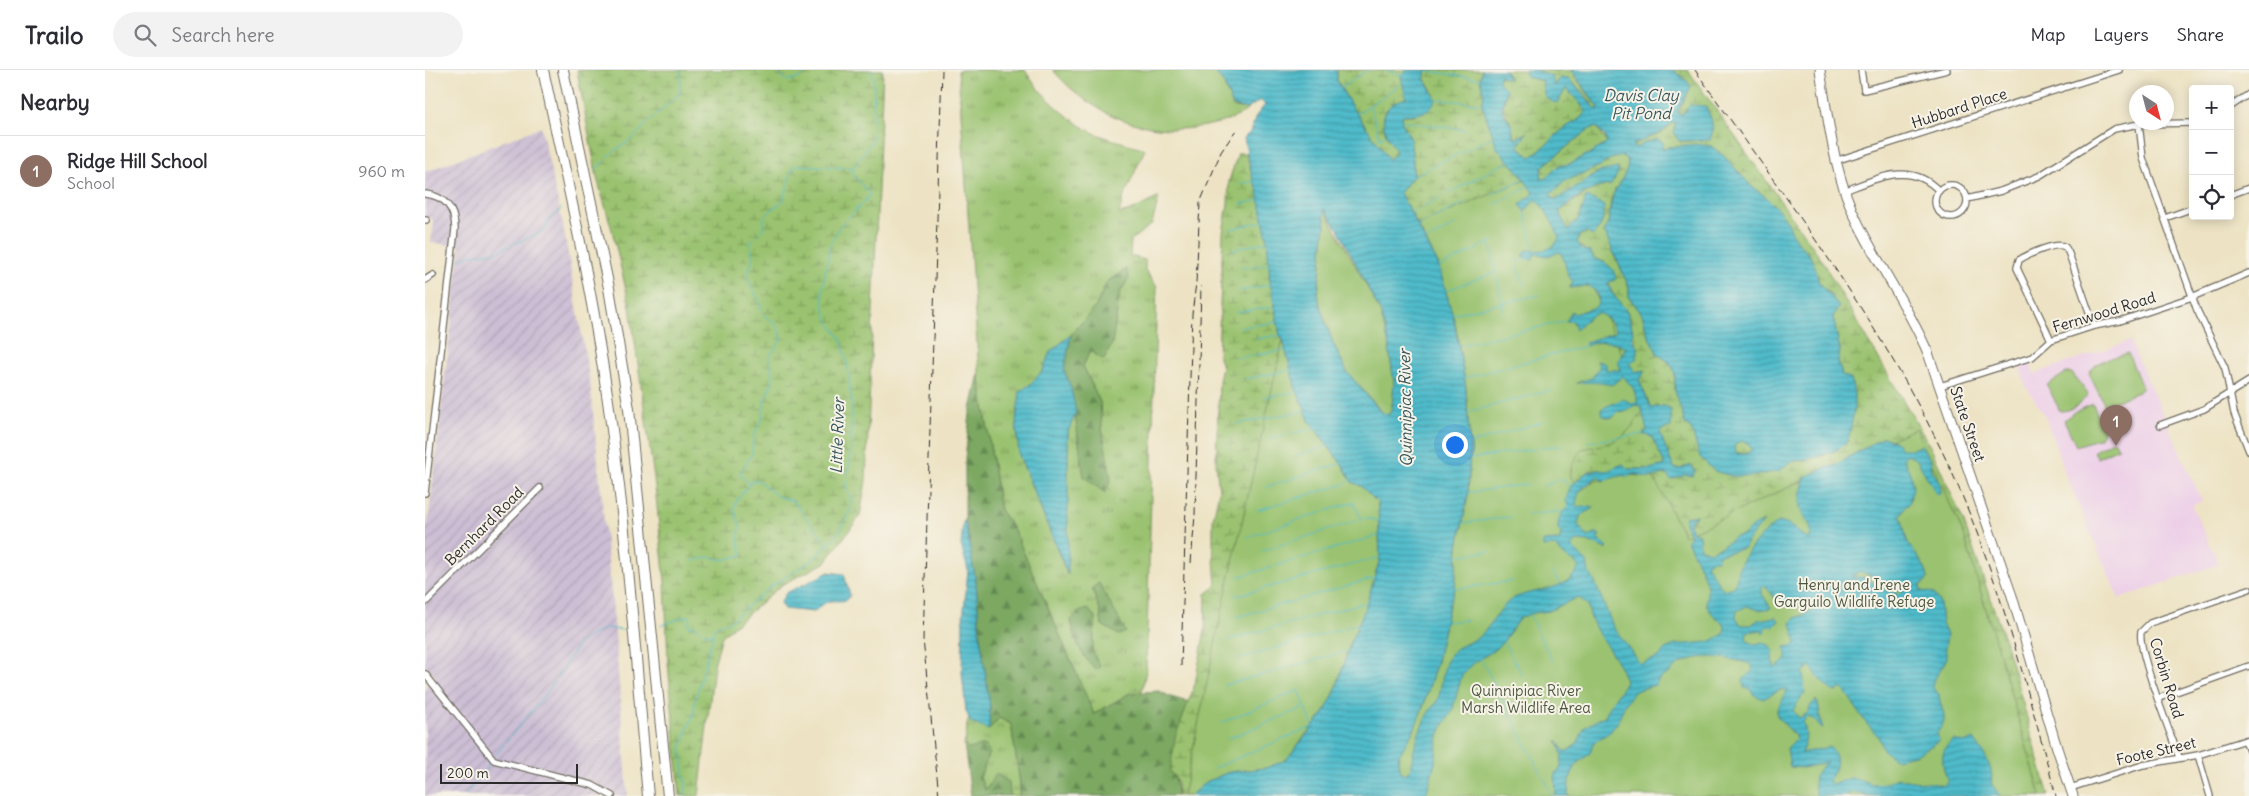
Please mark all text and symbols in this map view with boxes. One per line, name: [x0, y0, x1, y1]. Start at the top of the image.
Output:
search box: [113, 12, 463, 57]
text: Trailo: [25, 20, 83, 50]
icon: search: [131, 21, 159, 49]
text: Search here: [171, 23, 274, 47]
text: Map: [2030, 23, 2065, 46]
text: Layers: [2093, 23, 2149, 46]
text: Share: [2177, 23, 2224, 46]
street label: Hubbard Place: [1909, 84, 2009, 132]
water label: Davis Clay Pit Pond: [1603, 85, 1680, 123]
north arrow: [2129, 85, 2174, 130]
map controls: [2189, 85, 2234, 220]
button: +: [2189, 85, 2234, 130]
text: Nearby: [20, 89, 90, 116]
button: −: [2189, 130, 2234, 175]
text: Ridge Hill School: [67, 149, 208, 173]
text: 1: [33, 161, 39, 181]
text: 960 m: [358, 161, 405, 181]
text: School: [67, 173, 115, 193]
button: locate: [2189, 175, 2234, 220]
street label: Fernwood Road: [2050, 287, 2158, 337]
water label: Quinnipiac River: [1394, 347, 1416, 467]
street label: State Street: [1946, 384, 1990, 464]
water label: Little River: [826, 395, 848, 474]
pin: 1: [2100, 405, 2132, 446]
your location: [1442, 432, 1468, 458]
street label: Bernhard Road: [441, 483, 527, 569]
park label: Henry and Irene Garguilo Wildlife Refuge: [1774, 575, 1934, 611]
street label: Corbin Road: [2146, 635, 2188, 721]
park label: Quinnipiac River Marsh Wildlife Area: [1461, 681, 1591, 717]
street label: Foote Street: [2114, 733, 2198, 769]
scale bar: [440, 761, 577, 784]
text: 200 m: [447, 764, 489, 782]

